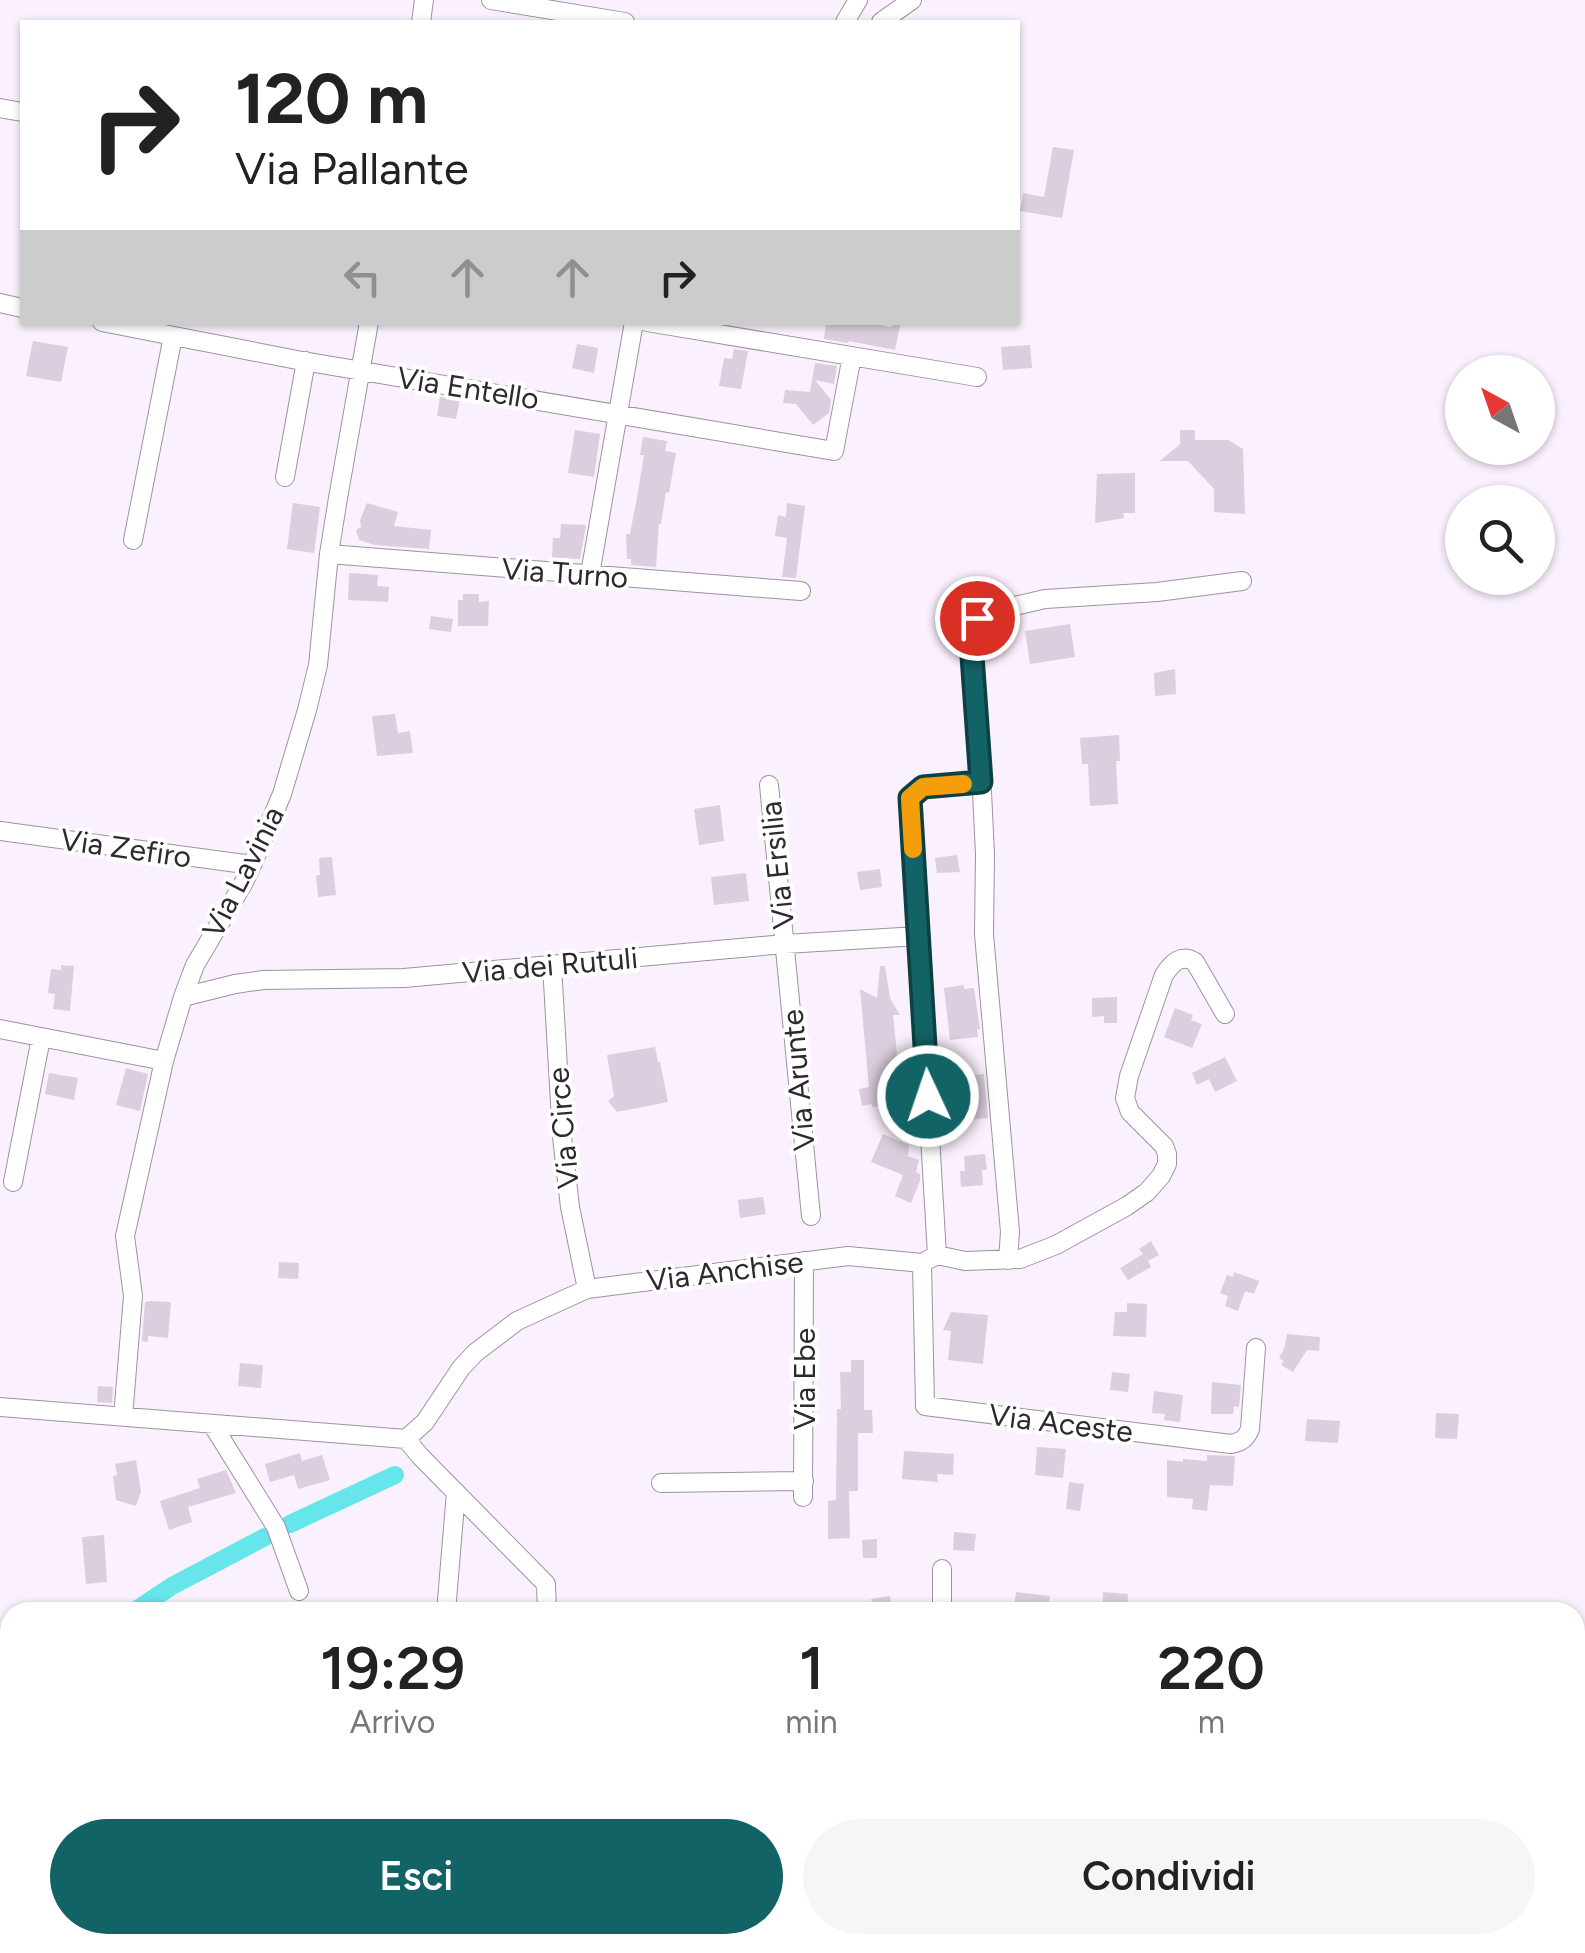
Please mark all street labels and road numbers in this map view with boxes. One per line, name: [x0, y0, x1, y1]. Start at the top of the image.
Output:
street label: Via Entello: [394, 359, 542, 417]
street label: Via Turno: [501, 550, 629, 596]
street label: Via Ersilia: [752, 799, 802, 931]
street label: Via Lavinia: [194, 800, 292, 944]
street label: Via Zefiro: [58, 821, 194, 875]
street label: Via dei Rutuli: [461, 939, 639, 991]
street label: Via Arunte: [773, 1008, 823, 1152]
street label: Via Circe: [539, 1066, 587, 1190]
street label: Via Anchise: [644, 1243, 806, 1299]
street label: Via Ebe: [786, 1328, 823, 1430]
street label: Via Aceste: [987, 1396, 1135, 1450]

